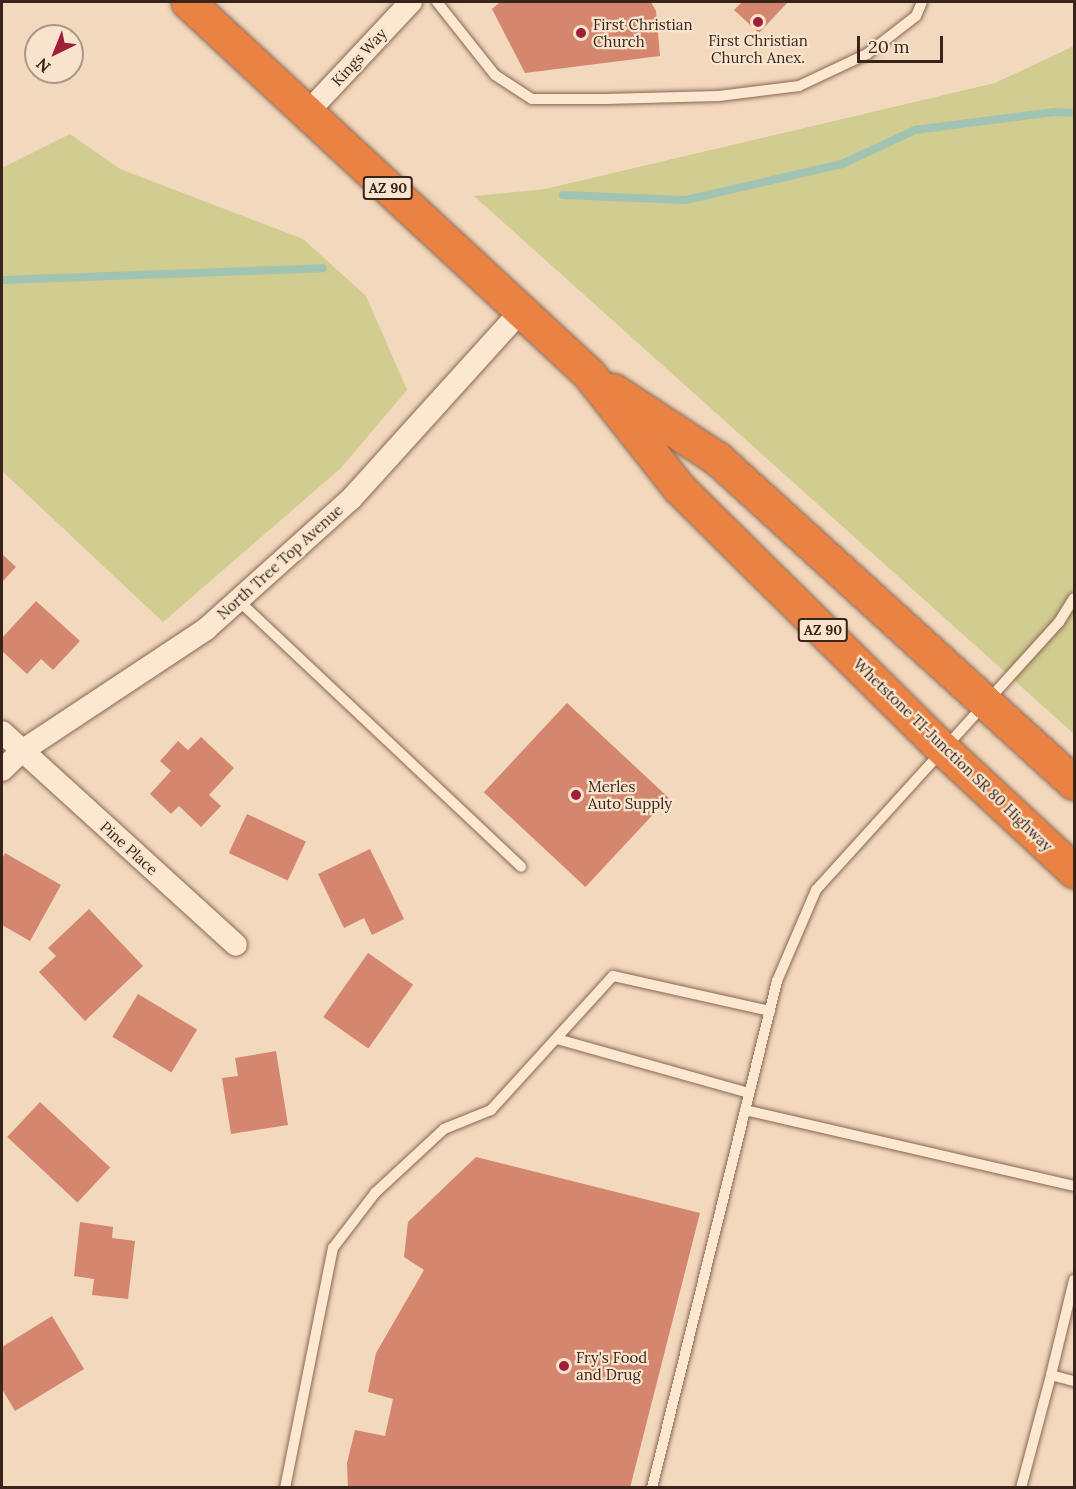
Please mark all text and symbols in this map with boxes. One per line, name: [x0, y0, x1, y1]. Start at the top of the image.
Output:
place label: First Christian Church: [593, 15, 693, 50]
marker: First Christian Church Anex.: [751, 15, 765, 29]
north arrow: [24, 24, 84, 84]
street label: Kings Way: [328, 24, 390, 90]
scale bar: [860, 24, 946, 62]
marker: First Christian Church: [574, 26, 588, 40]
place label: First Christian Church Anex.: [708, 31, 808, 66]
text: 20 m: [868, 35, 910, 58]
text: N: [32, 54, 54, 77]
road number: AZ 90: [362, 177, 414, 199]
street label: North Tree Top Avenue: [214, 501, 346, 623]
road number: AZ 90: [798, 619, 848, 641]
street label: Whetstone TI-Junction SR 80 Highway: [850, 655, 1056, 855]
place label: Merles Auto Supply: [588, 777, 672, 812]
marker: Merles Auto Supply: [569, 788, 583, 802]
street label: Pine Place: [96, 817, 162, 879]
place label: Fry's Food and Drug: [576, 1348, 647, 1383]
marker: Fry's Food and Drug: [557, 1359, 571, 1373]

